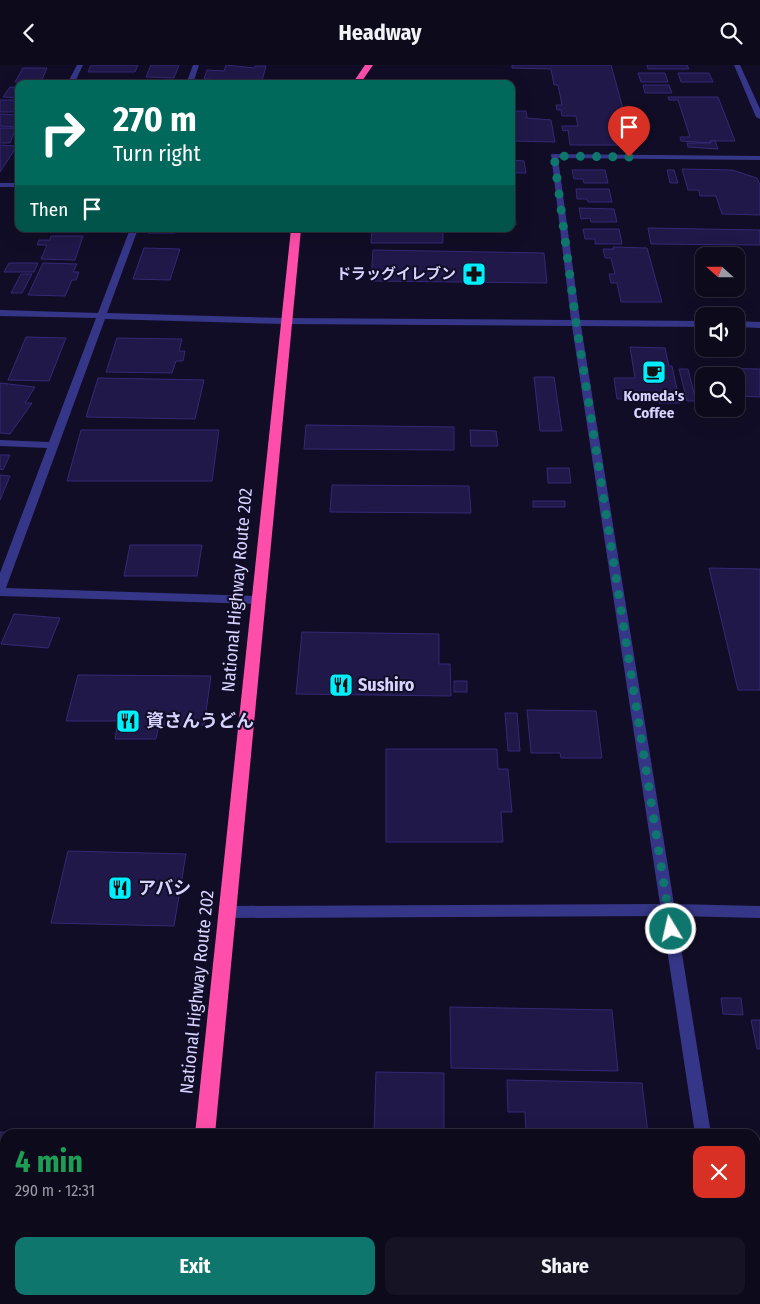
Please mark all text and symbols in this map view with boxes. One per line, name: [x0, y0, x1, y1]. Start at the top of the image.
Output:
icon: back: [15, 19, 43, 47]
text: Headway: [339, 19, 421, 46]
icon: search: [717, 19, 745, 47]
text: 270 m: [113, 98, 197, 140]
icon: right: [30, 100, 95, 165]
pin: [608, 106, 650, 157]
icon: arrive: [615, 113, 643, 141]
text: Turn right: [113, 140, 201, 167]
icon: arrive: [78, 195, 106, 223]
text: Then: [30, 198, 68, 221]
north arrow: [695, 247, 745, 297]
map controls: [695, 247, 745, 417]
pharmacy icon: ドラッグイレブン: [461, 261, 487, 287]
place label: ドラッグイレブン: [336, 265, 456, 283]
button: sound: [695, 307, 745, 357]
cafe icon: Komeda's Coffee: [641, 359, 667, 385]
button: search: [695, 367, 745, 417]
place label: Komeda's Coffee: [624, 387, 685, 422]
street label: National Highway Route 202: [217, 487, 257, 693]
restaurant icon: Sushiro: [328, 672, 354, 698]
place label: Sushiro: [358, 674, 415, 696]
restaurant icon: 資さんうどん: [115, 708, 141, 734]
place label: 資さんうどん: [146, 710, 254, 732]
restaurant icon: アバシ: [107, 875, 133, 901]
place label: アバシ: [138, 877, 191, 899]
street label: National Highway Route 202: [175, 889, 219, 1095]
position arrow: [644, 902, 696, 954]
text: 4 min: [15, 1144, 83, 1180]
button: close: [693, 1146, 745, 1198]
text: 290 m · 12:31: [15, 1181, 95, 1200]
button: Exit: [15, 1237, 375, 1295]
button: Share: [385, 1237, 745, 1295]

